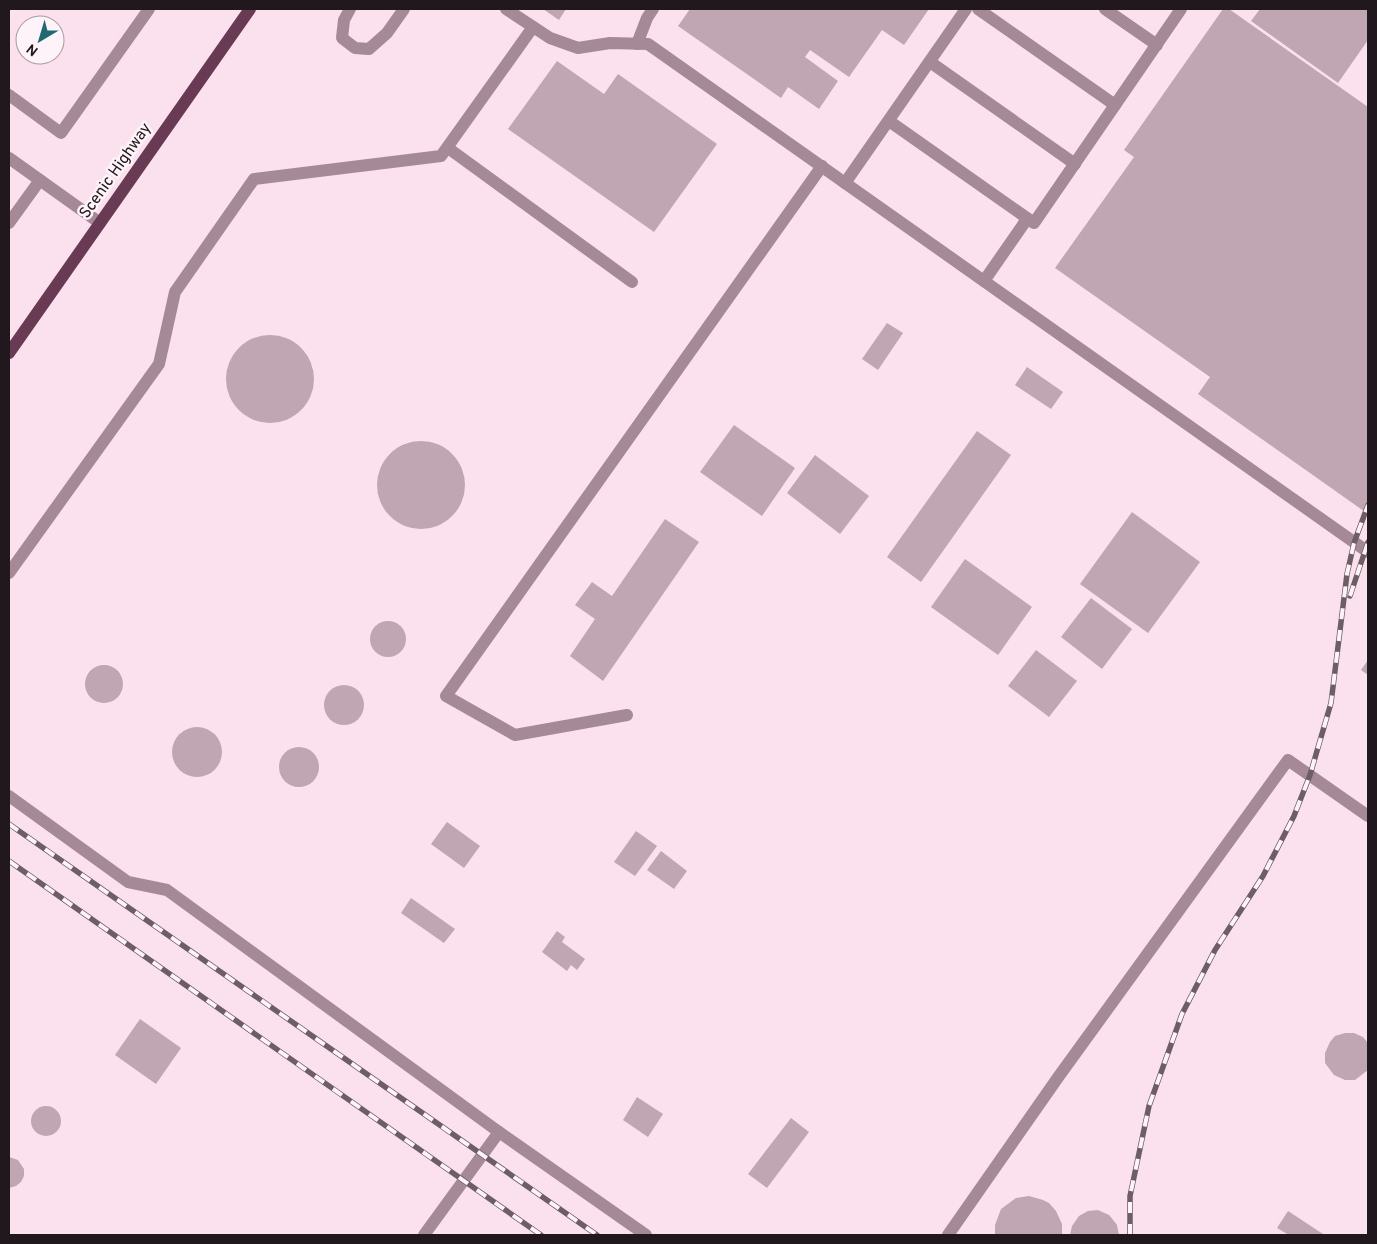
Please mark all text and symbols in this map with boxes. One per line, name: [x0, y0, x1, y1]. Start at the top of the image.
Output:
north arrow: [15, 15, 65, 65]
text: N: [24, 39, 42, 59]
street label: Scenic Highway: [76, 119, 156, 223]

